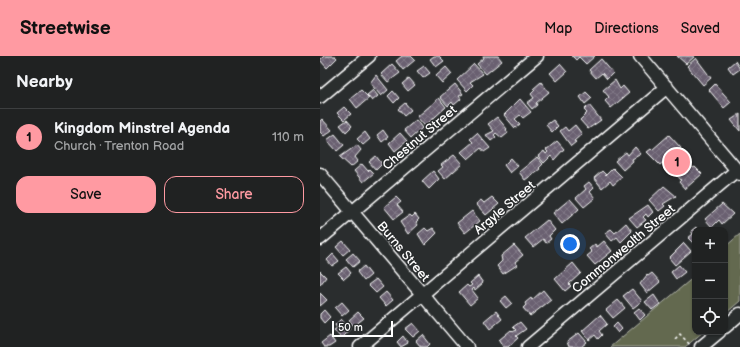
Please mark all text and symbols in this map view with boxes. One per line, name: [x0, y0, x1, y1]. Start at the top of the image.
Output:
text: Streetwise: [20, 17, 111, 40]
text: Map: [544, 20, 572, 37]
text: Directions: [594, 20, 659, 37]
text: Saved: [681, 20, 720, 37]
text: Nearby: [16, 72, 73, 92]
street label: Chestnut Street: [379, 102, 460, 173]
text: Kingdom Minstrel Agenda: [54, 119, 230, 138]
text: 1: [26, 129, 32, 145]
text: 110 m: [272, 129, 304, 145]
text: Church · Trenton Road: [54, 138, 184, 154]
pin: 1: [664, 147, 690, 177]
button: Save: [16, 176, 156, 213]
button: Share: [164, 176, 304, 213]
street label: Argyle Street: [471, 177, 539, 238]
street label: Commonwealth Street: [569, 201, 678, 297]
street label: Burns Street: [373, 218, 433, 285]
map controls: [692, 227, 728, 335]
button: +: [692, 227, 728, 263]
your location: [560, 234, 580, 254]
button: −: [692, 263, 728, 299]
button: locate: [692, 299, 728, 335]
scale bar: [332, 319, 393, 338]
text: 50 m: [338, 321, 363, 334]

